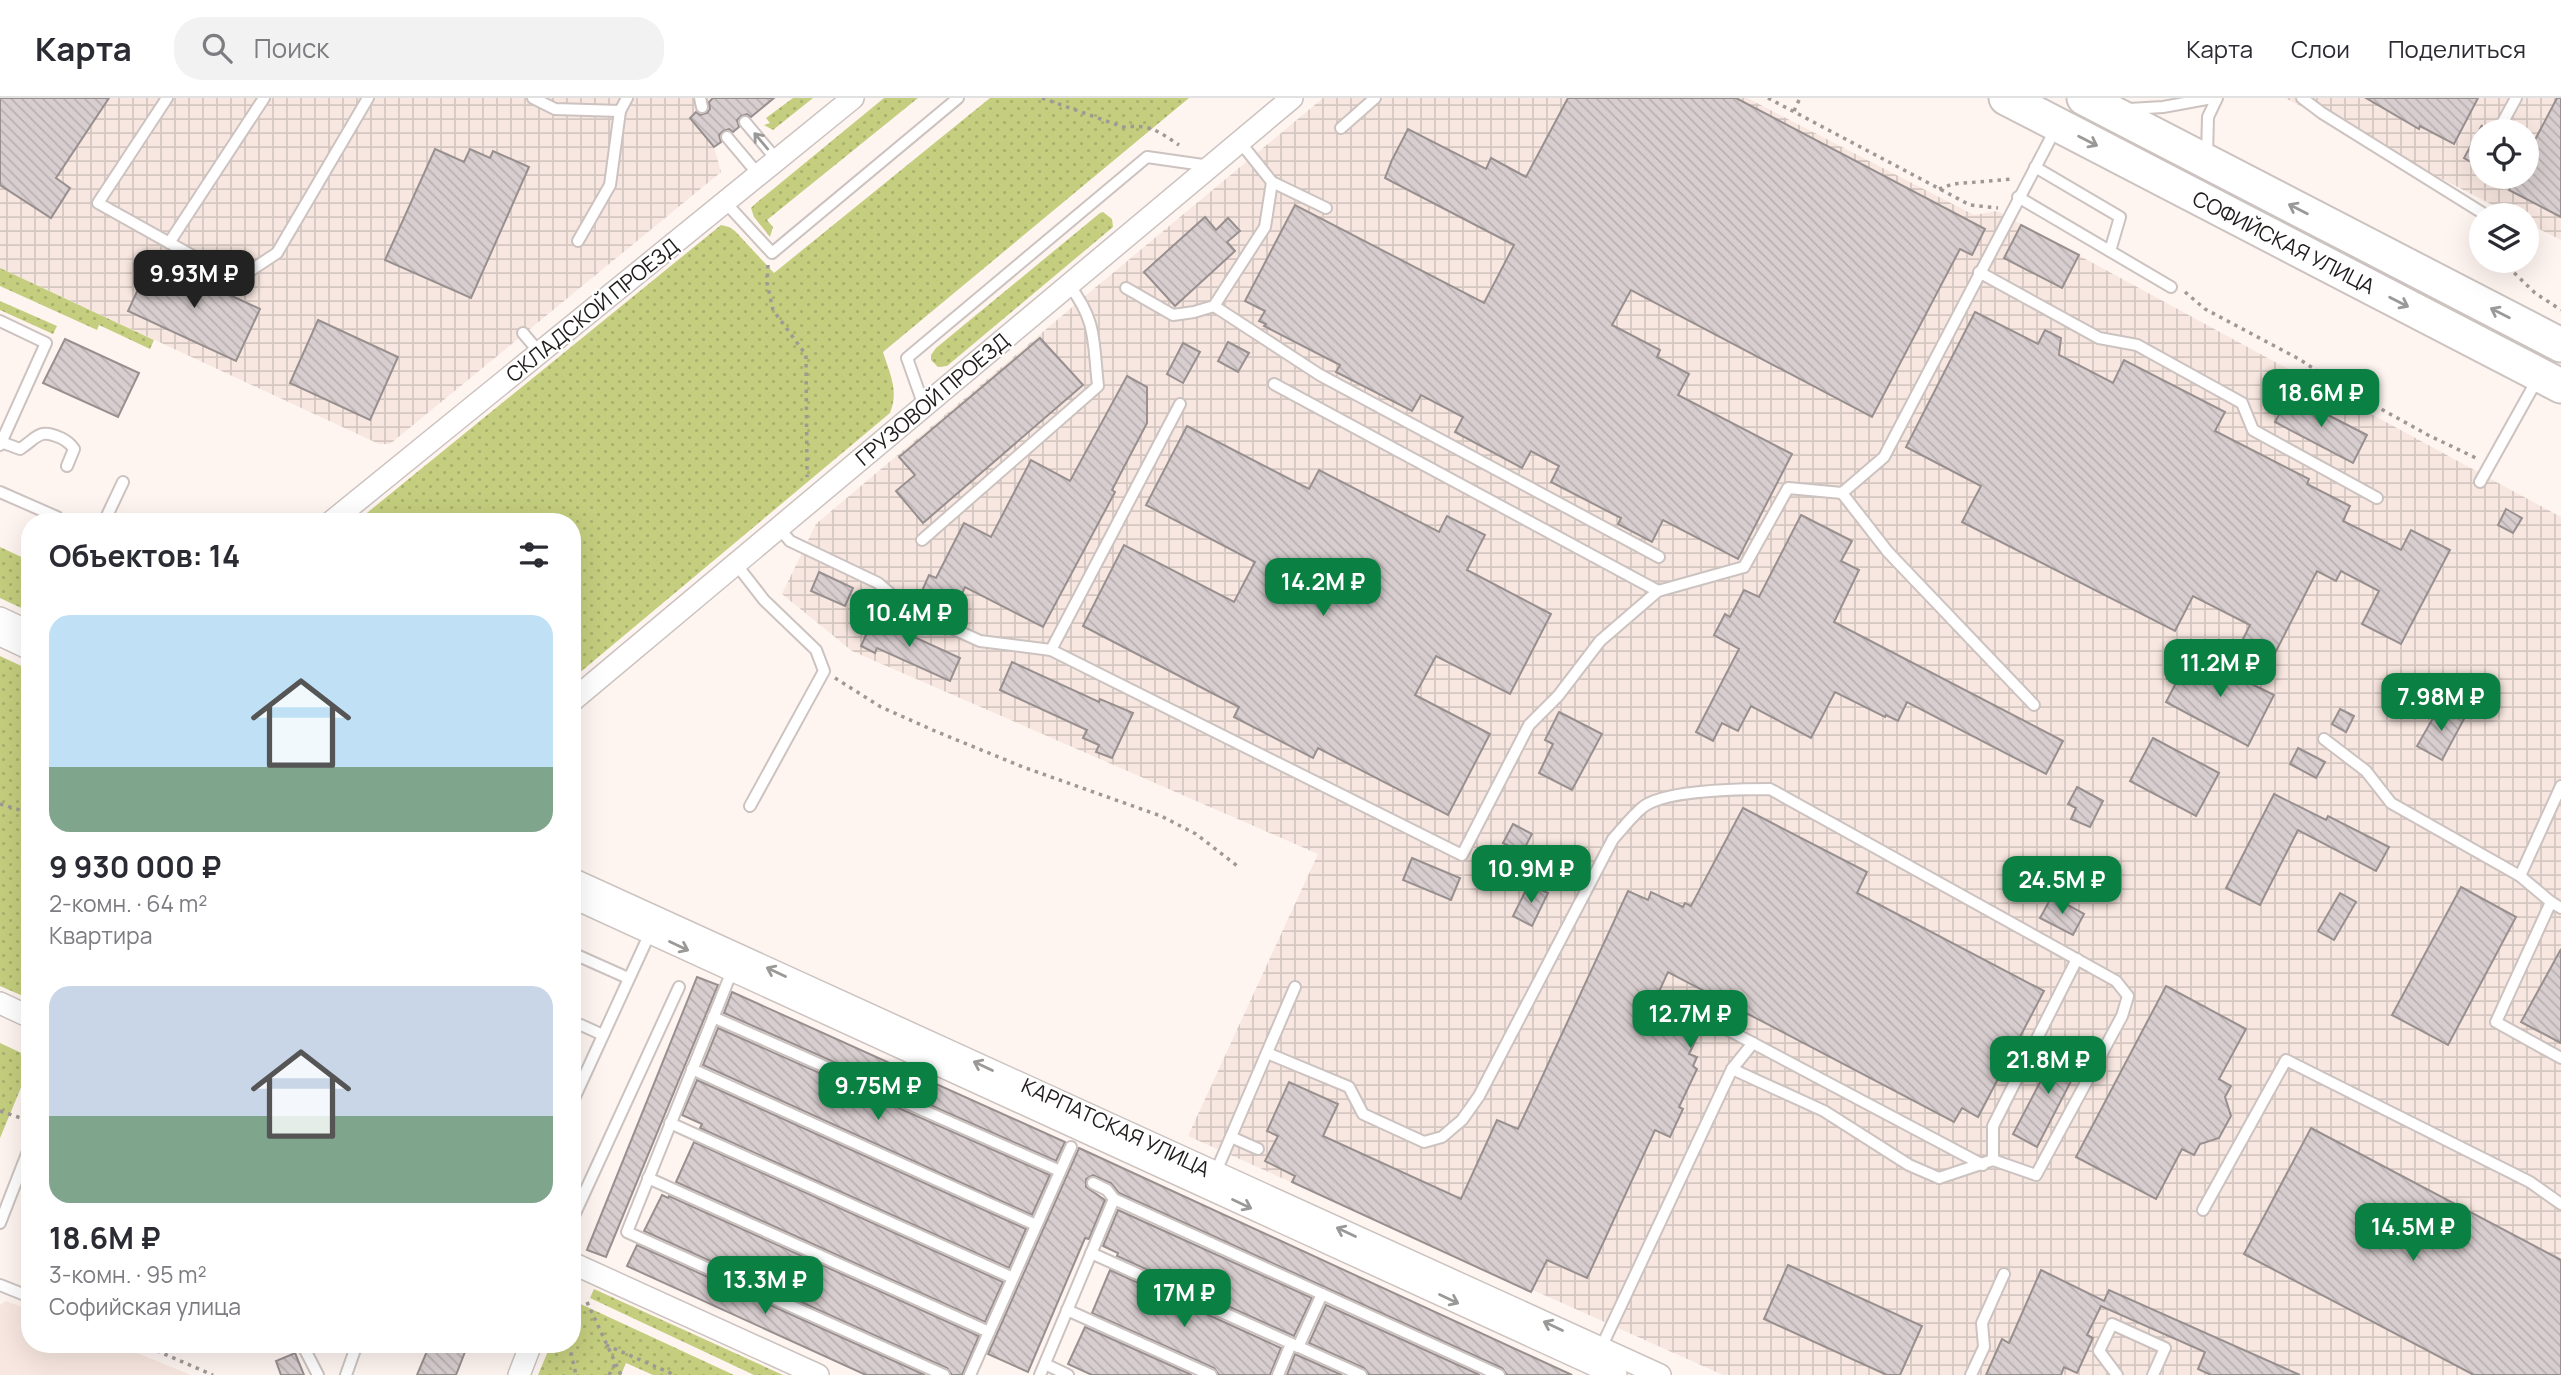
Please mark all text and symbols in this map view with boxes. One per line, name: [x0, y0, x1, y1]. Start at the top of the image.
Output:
search box: [174, 17, 664, 80]
text: Карта: [35, 26, 132, 71]
icon: search: [198, 29, 236, 67]
text: Поиск: [254, 30, 329, 66]
text: Карта: [2186, 32, 2253, 65]
text: Слои: [2291, 32, 2350, 65]
text: Поделиться: [2388, 32, 2526, 65]
map controls: [2469, 119, 2539, 273]
button: locate: [2469, 119, 2539, 189]
one-way arrow: [753, 133, 769, 151]
one-way arrow: [2077, 134, 2098, 148]
street label: СОФИЙСКАЯ УЛИЦА: [2188, 184, 2380, 300]
one-way arrow: [2288, 201, 2309, 215]
button: layers: [2469, 203, 2539, 273]
street label: СКЛАДСКОЙ ПРОЕЗД: [500, 232, 684, 388]
pin: 9.93M ₽: [129, 250, 259, 310]
text: 9.93M ₽: [150, 257, 238, 289]
one-way arrow: [2388, 295, 2409, 309]
one-way arrow: [2490, 306, 2511, 320]
street label: ГРУЗОВОЙ ПРОЕЗД: [849, 327, 1015, 471]
pin: 18.6M ₽: [2256, 370, 2386, 429]
text: 18.6M ₽: [2278, 376, 2364, 408]
text: Объектов: 14: [49, 535, 240, 576]
icon: filters: [515, 536, 553, 574]
pin: 14.2M ₽: [1258, 559, 1388, 618]
text: 14.2M ₽: [1281, 565, 1365, 597]
pin: 10.4M ₽: [844, 589, 974, 649]
text: 10.4M ₽: [866, 596, 952, 628]
pin: 11.2M ₽: [2155, 640, 2285, 699]
text: 11.2M ₽: [2180, 646, 2260, 678]
icon: home: [238, 660, 364, 786]
pin: 7.98M ₽: [2376, 674, 2506, 733]
text: 7.98M ₽: [2397, 680, 2485, 712]
text: 9 930 000 ₽: [49, 846, 221, 887]
pin: 10.9M ₽: [1466, 846, 1596, 905]
text: 10.9M ₽: [1488, 852, 1574, 884]
pin: 24.5M ₽: [1997, 856, 2127, 916]
text: 24.5M ₽: [2018, 863, 2106, 895]
text: 2-комн. · 64 m²: [49, 887, 207, 919]
text: Квартира: [49, 919, 153, 951]
one-way arrow: [668, 940, 689, 953]
one-way arrow: [766, 965, 787, 978]
pin: 12.7M ₽: [1625, 990, 1755, 1050]
text: 12.7M ₽: [1648, 997, 1732, 1029]
icon: home: [238, 1031, 364, 1157]
pin: 21.8M ₽: [1983, 1037, 2113, 1096]
text: 21.8M ₽: [2006, 1043, 2090, 1075]
one-way arrow: [973, 1059, 994, 1072]
pin: 9.75M ₽: [813, 1062, 943, 1122]
text: 9.75M ₽: [835, 1069, 921, 1101]
street label: КАРПАТСКАЯ УЛИЦА: [1017, 1071, 1215, 1183]
one-way arrow: [1231, 1198, 1252, 1211]
pin: 14.5M ₽: [2348, 1204, 2478, 1263]
text: 14.5M ₽: [2371, 1210, 2455, 1242]
text: 18.6M ₽: [49, 1217, 160, 1258]
one-way arrow: [1336, 1225, 1357, 1238]
pin: 13.3M ₽: [700, 1256, 830, 1316]
text: 3-комн. · 95 m²: [49, 1258, 207, 1290]
text: 13.3M ₽: [723, 1263, 807, 1295]
pin: 17M ₽: [1135, 1270, 1233, 1329]
text: 17M ₽: [1153, 1276, 1215, 1308]
text: Софийская улица: [49, 1290, 241, 1322]
one-way arrow: [1438, 1292, 1459, 1306]
one-way arrow: [1543, 1319, 1564, 1332]

